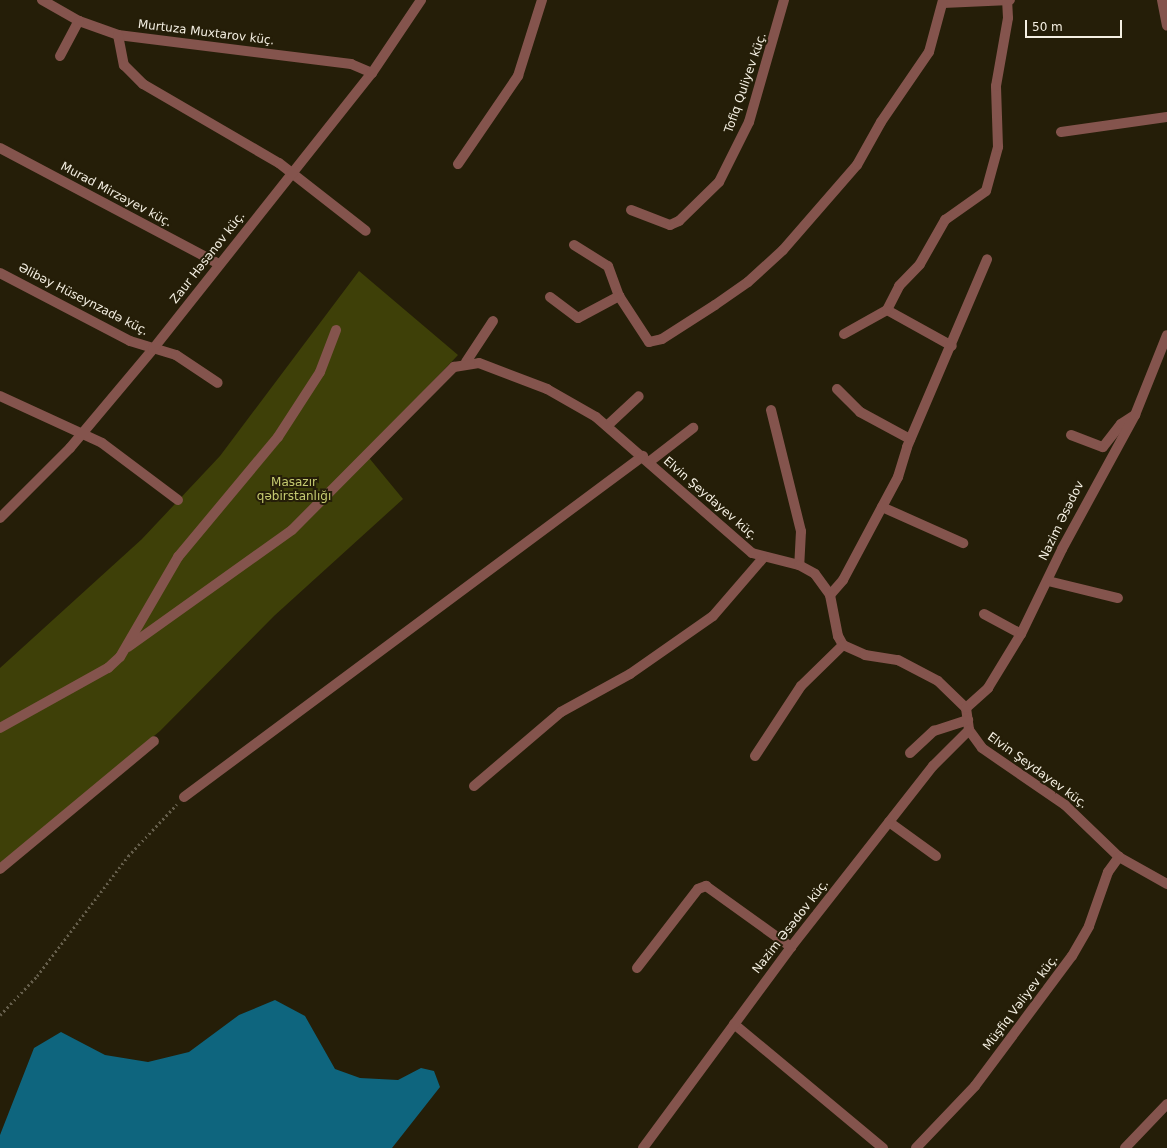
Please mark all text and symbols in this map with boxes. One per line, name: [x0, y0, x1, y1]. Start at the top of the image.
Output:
scale bar: [1027, 12, 1124, 38]
street label: Murtuza Muxtarov küç.: [137, 17, 275, 49]
text: 50 m: [1032, 20, 1063, 34]
street label: Tofiq Quliyev küç.: [722, 31, 770, 135]
street label: Murad Mirzəyev küç.: [58, 160, 174, 230]
street label: Zaur Həsənov küç.: [168, 209, 248, 307]
street label: Əlibəy Hüseynzadə küç.: [16, 261, 150, 339]
street label: Elvin Şeydayev küç.: [660, 454, 760, 544]
park label: Masazır qəbirstanlığı: [257, 476, 331, 504]
street label: Nazim Əsədov: [1037, 479, 1087, 563]
street label: Elvin Şeydayev küç.: [984, 730, 1090, 812]
street label: Nazim Əsədov küç.: [750, 877, 832, 977]
street label: Müşfiq Vəliyev küç.: [981, 953, 1061, 1053]

